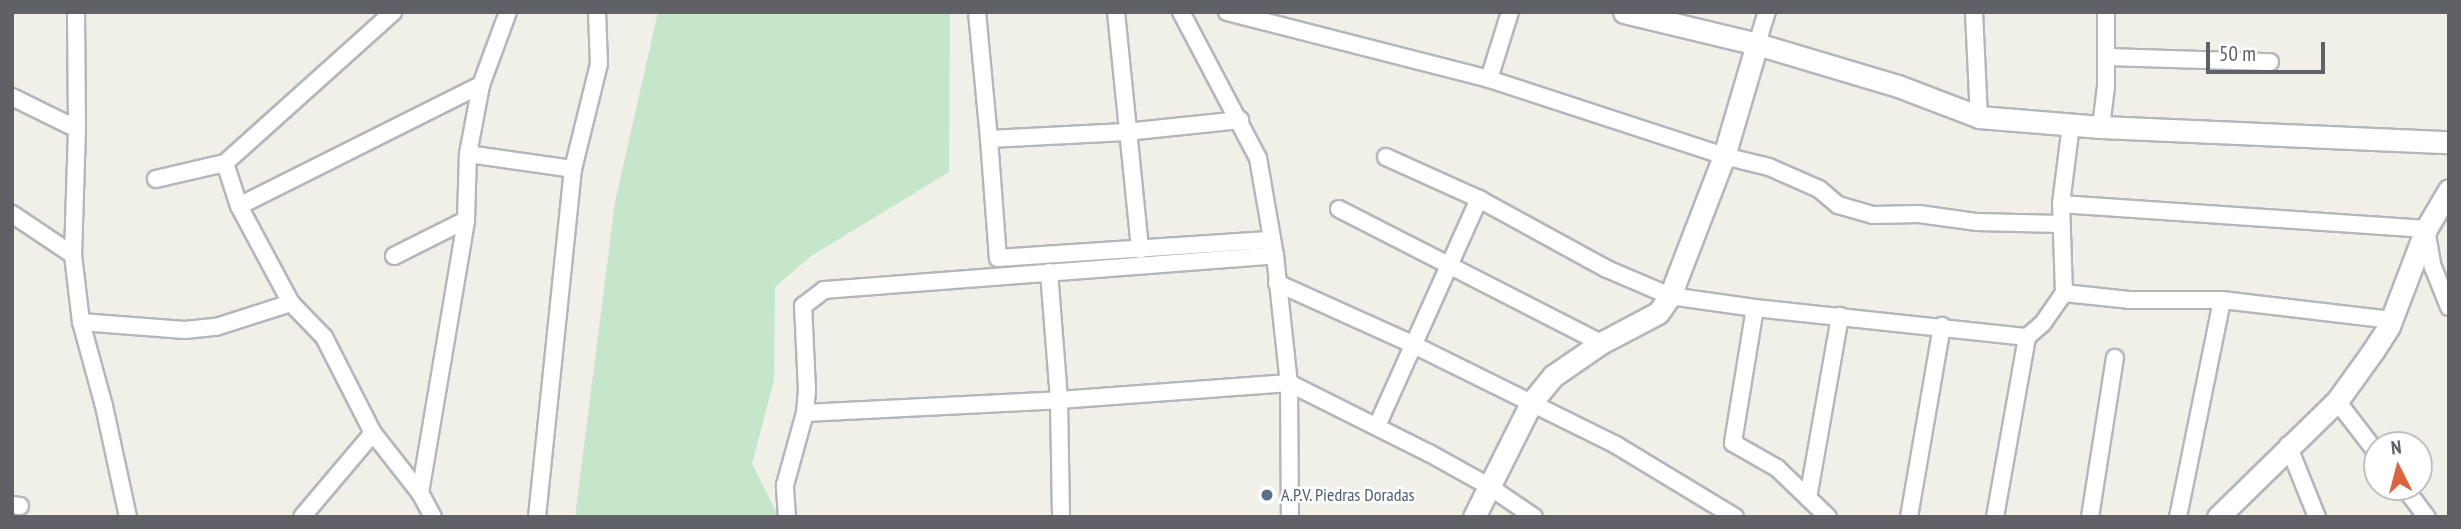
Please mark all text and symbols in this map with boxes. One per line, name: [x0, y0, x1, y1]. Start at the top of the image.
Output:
scale bar: [2209, 28, 2328, 72]
text: 50 m: [2219, 40, 2256, 67]
north arrow: [2363, 431, 2433, 501]
text: N: [2390, 435, 2402, 460]
place label: A.P.V. Piedras Doradas: [1281, 484, 1416, 506]
marker: A.P.V. Piedras Doradas: [1259, 487, 1275, 503]

